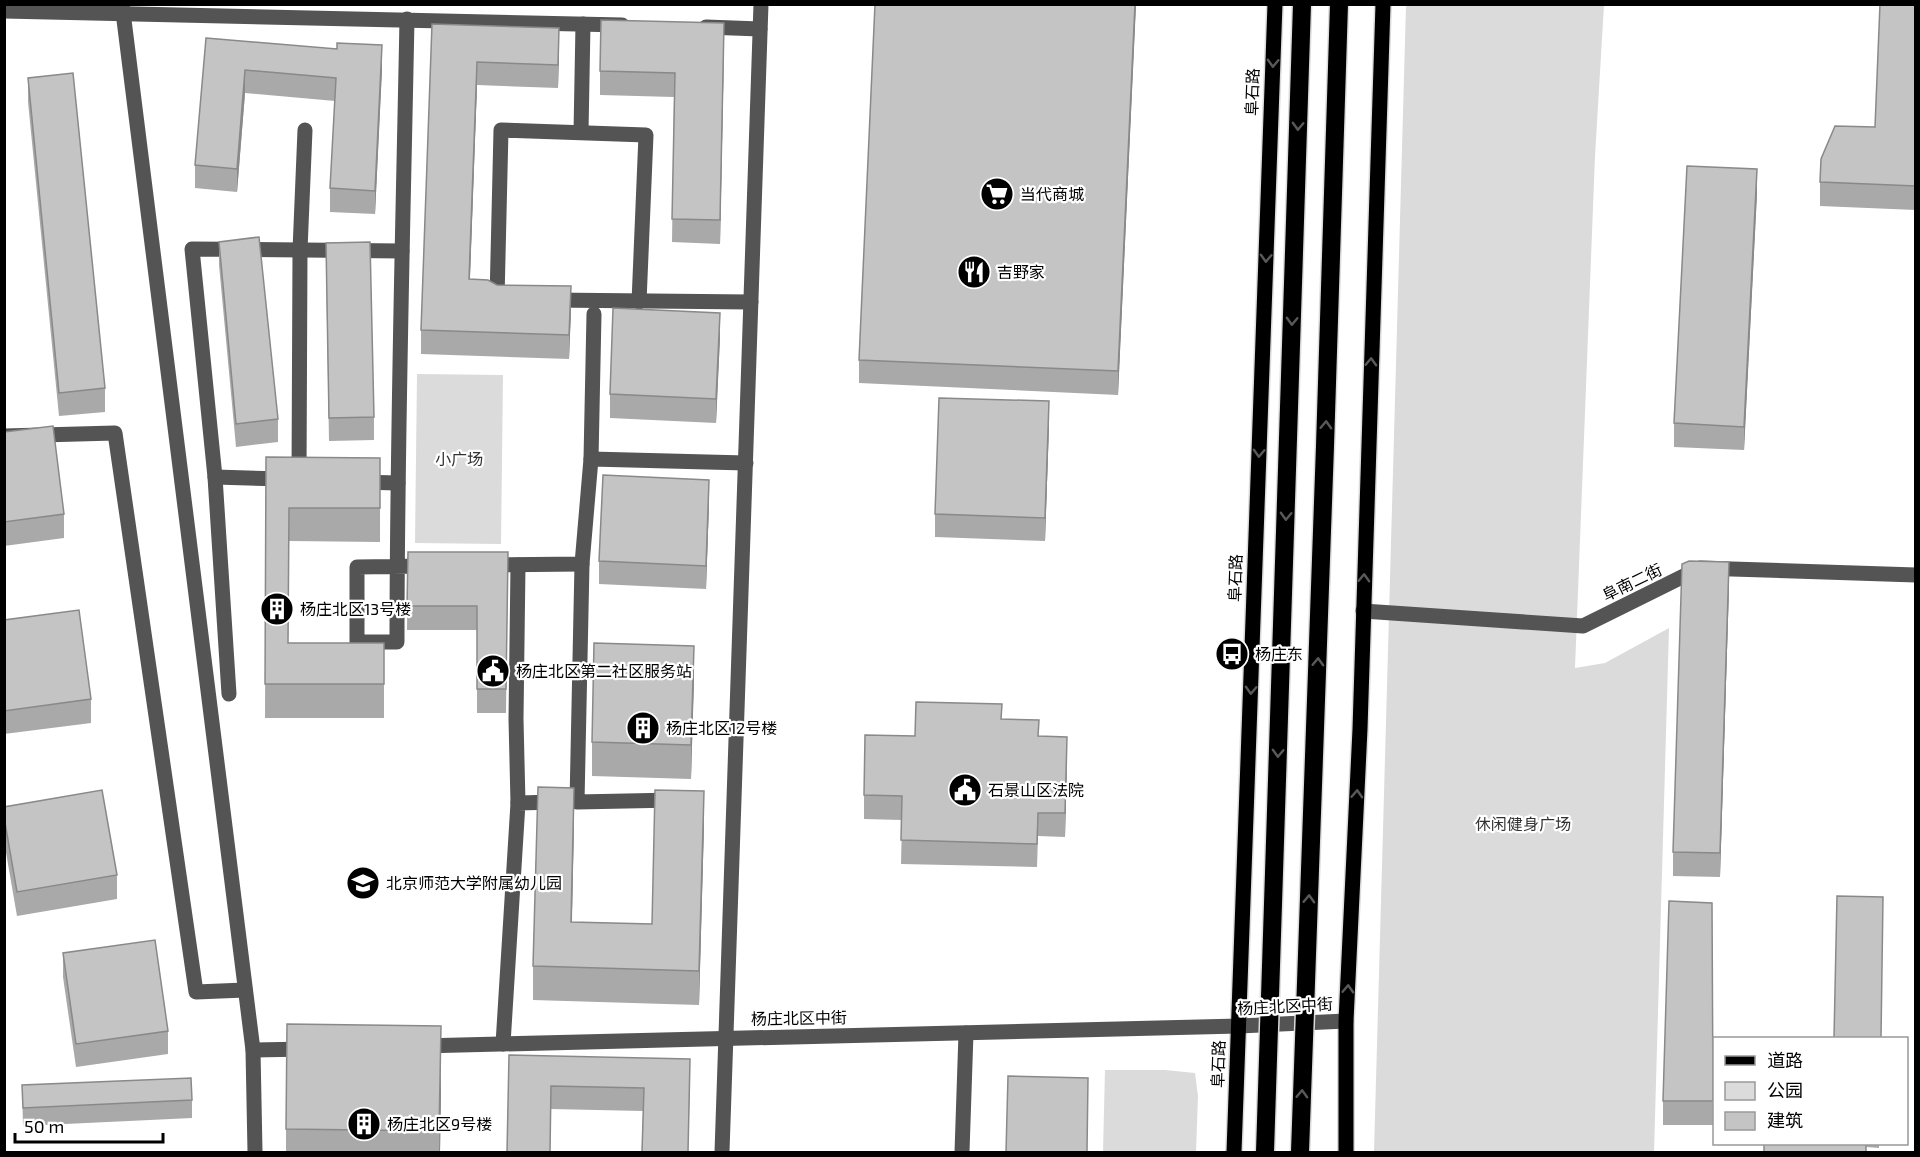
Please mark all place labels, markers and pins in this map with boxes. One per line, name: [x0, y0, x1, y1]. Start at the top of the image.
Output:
supermarket icon: 当代商城: [979, 176, 1015, 212]
place label: 当代商城: [1020, 184, 1084, 203]
restaurant icon: 吉野家: [956, 254, 992, 290]
place label: 吉野家: [997, 262, 1045, 281]
building icon: 杨庄北区13号楼: [259, 591, 295, 627]
place label: 杨庄北区13号楼: [300, 599, 411, 618]
bus stop icon: 杨庄东: [1214, 636, 1250, 672]
place label: 杨庄东: [1255, 644, 1303, 663]
public building icon: 杨庄北区第二社区服务站: [475, 653, 511, 689]
place label: 杨庄北区第二社区服务站: [516, 661, 692, 680]
building icon: 杨庄北区12号楼: [625, 710, 661, 746]
place label: 杨庄北区12号楼: [666, 718, 777, 737]
public building icon: 石景山区法院: [947, 772, 983, 808]
place label: 石景山区法院: [988, 780, 1084, 799]
school or university icon: 北京师范大学附属幼儿园: [345, 865, 381, 901]
place label: 北京师范大学附属幼儿园: [386, 873, 562, 892]
building icon: 杨庄北区9号楼: [346, 1106, 382, 1142]
place label: 杨庄北区9号楼: [387, 1114, 492, 1133]

